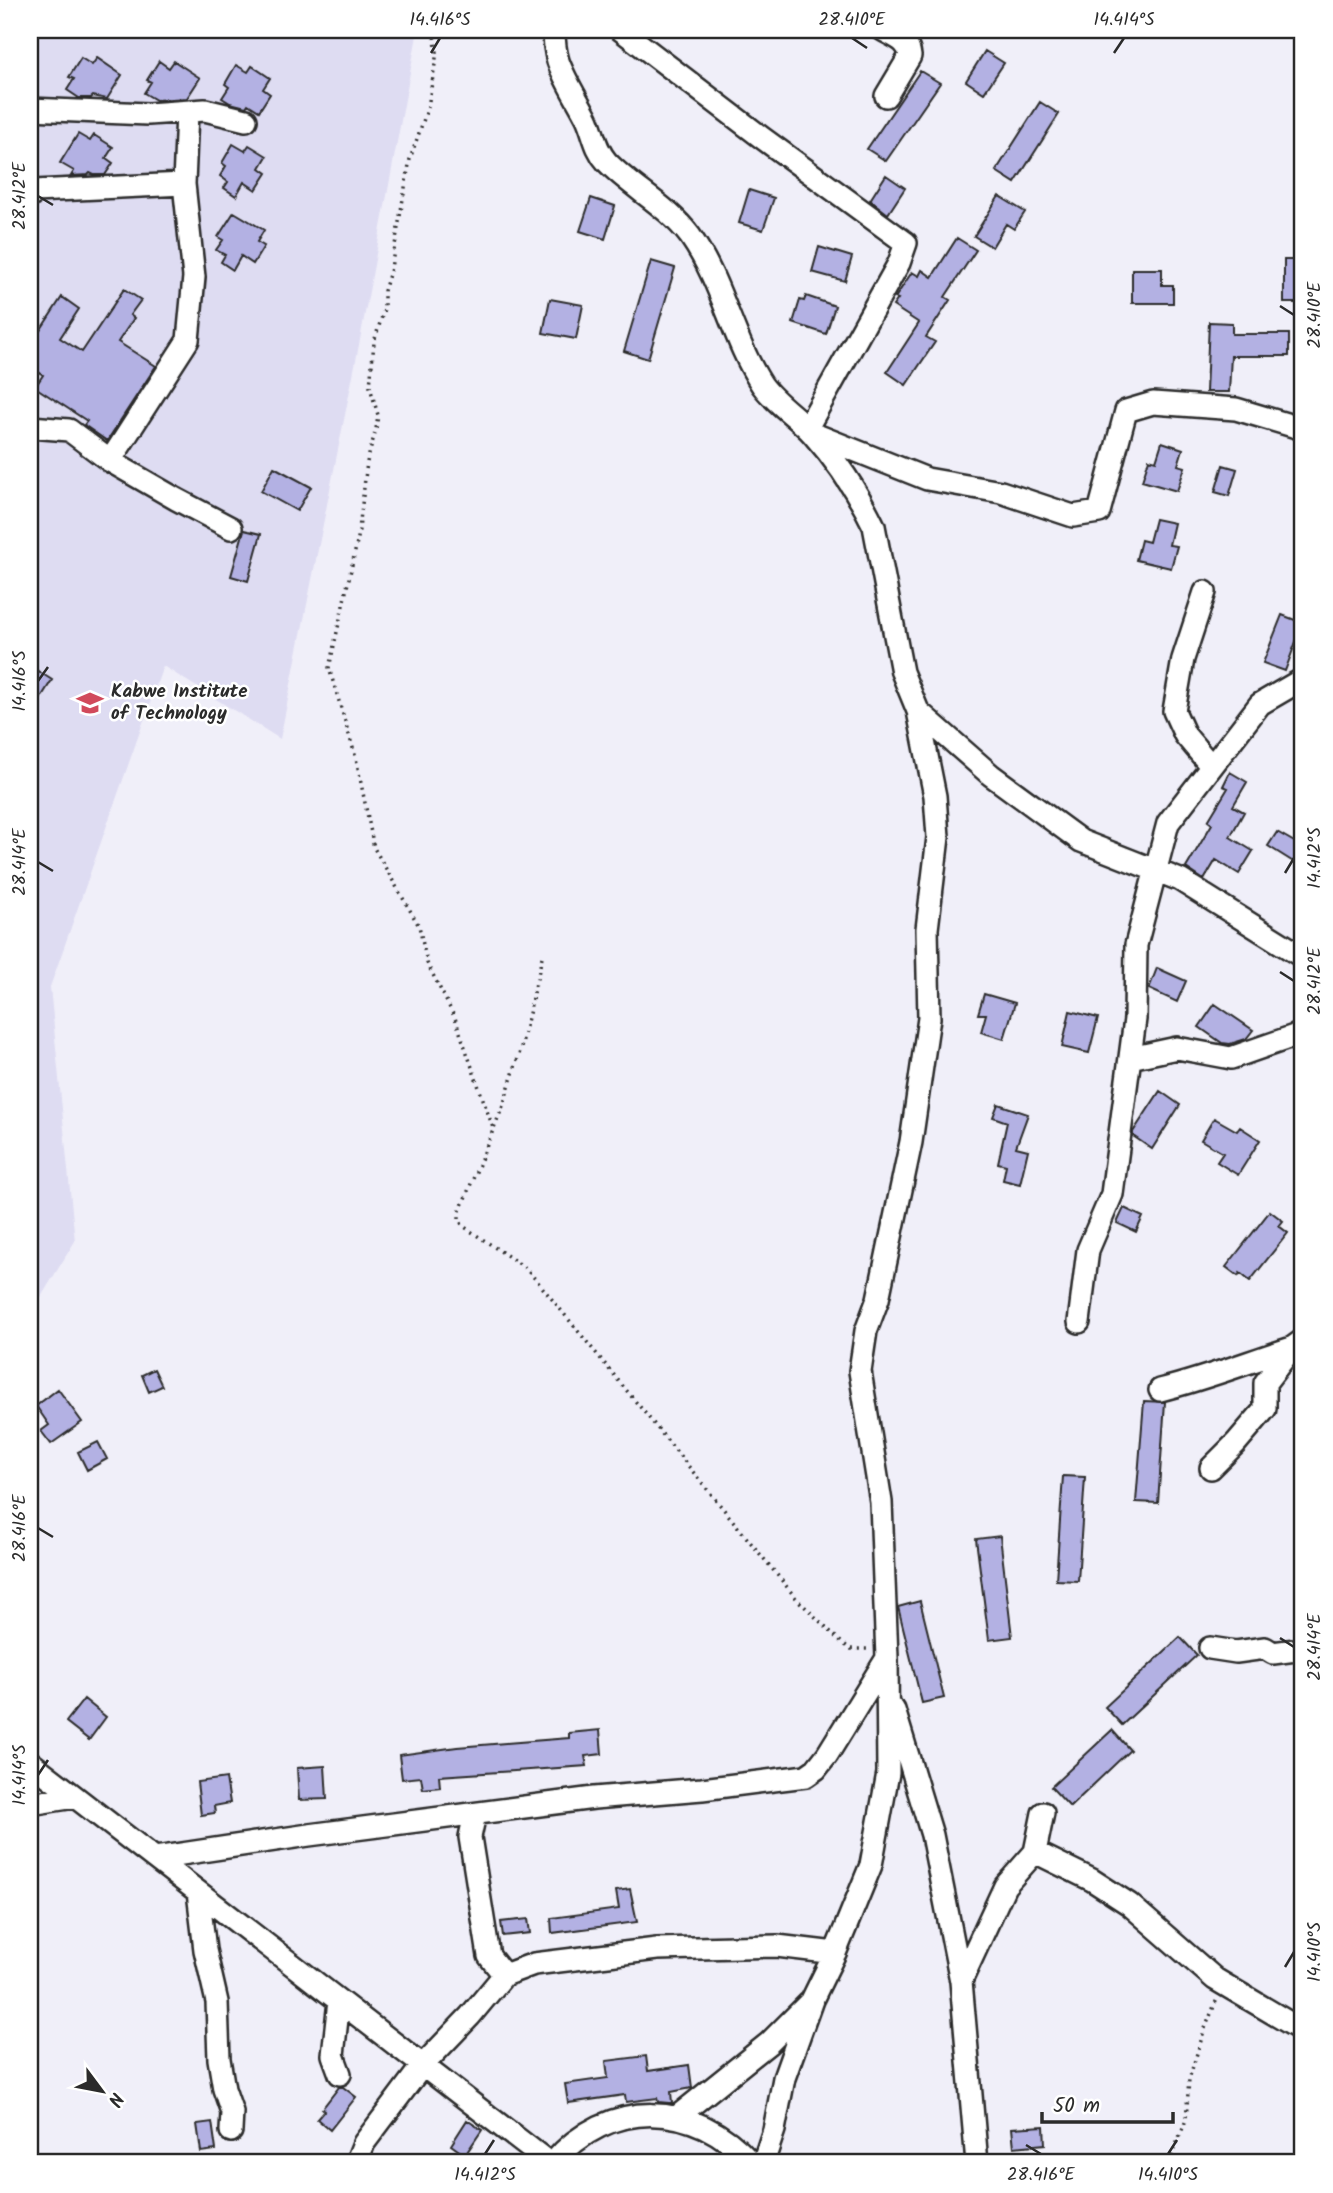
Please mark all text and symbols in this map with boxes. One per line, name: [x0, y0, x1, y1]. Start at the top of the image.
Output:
text: 14.416°S: [409, 6, 471, 35]
text: 28.410°E: [819, 6, 886, 35]
text: 14.414°S: [1094, 6, 1155, 35]
text: 28.412°E: [6, 161, 35, 230]
text: 28.410°E: [1301, 281, 1330, 348]
text: 14.416°S: [6, 650, 35, 712]
place label: Kabwe Institute of Technology: [111, 677, 247, 729]
school or university icon: Kabwe Institute of Technology: [75, 688, 105, 718]
text: 14.412°S: [1301, 827, 1330, 889]
text: 28.414°E: [6, 828, 35, 896]
text: 28.412°E: [1301, 946, 1330, 1015]
text: 28.416°E: [6, 1494, 35, 1562]
text: 28.414°E: [1301, 1613, 1330, 1681]
text: 14.414°S: [6, 1744, 35, 1805]
text: 14.410°S: [1301, 1922, 1330, 1982]
north arrow: [66, 2056, 136, 2126]
scale bar: [1042, 2081, 1174, 2125]
text: N: [99, 2086, 131, 2112]
text: 50 m: [1053, 2090, 1100, 2123]
text: 14.412°S: [454, 2161, 516, 2190]
text: 28.416°E: [1007, 2161, 1075, 2190]
text: 14.410°S: [1138, 2161, 1198, 2190]

